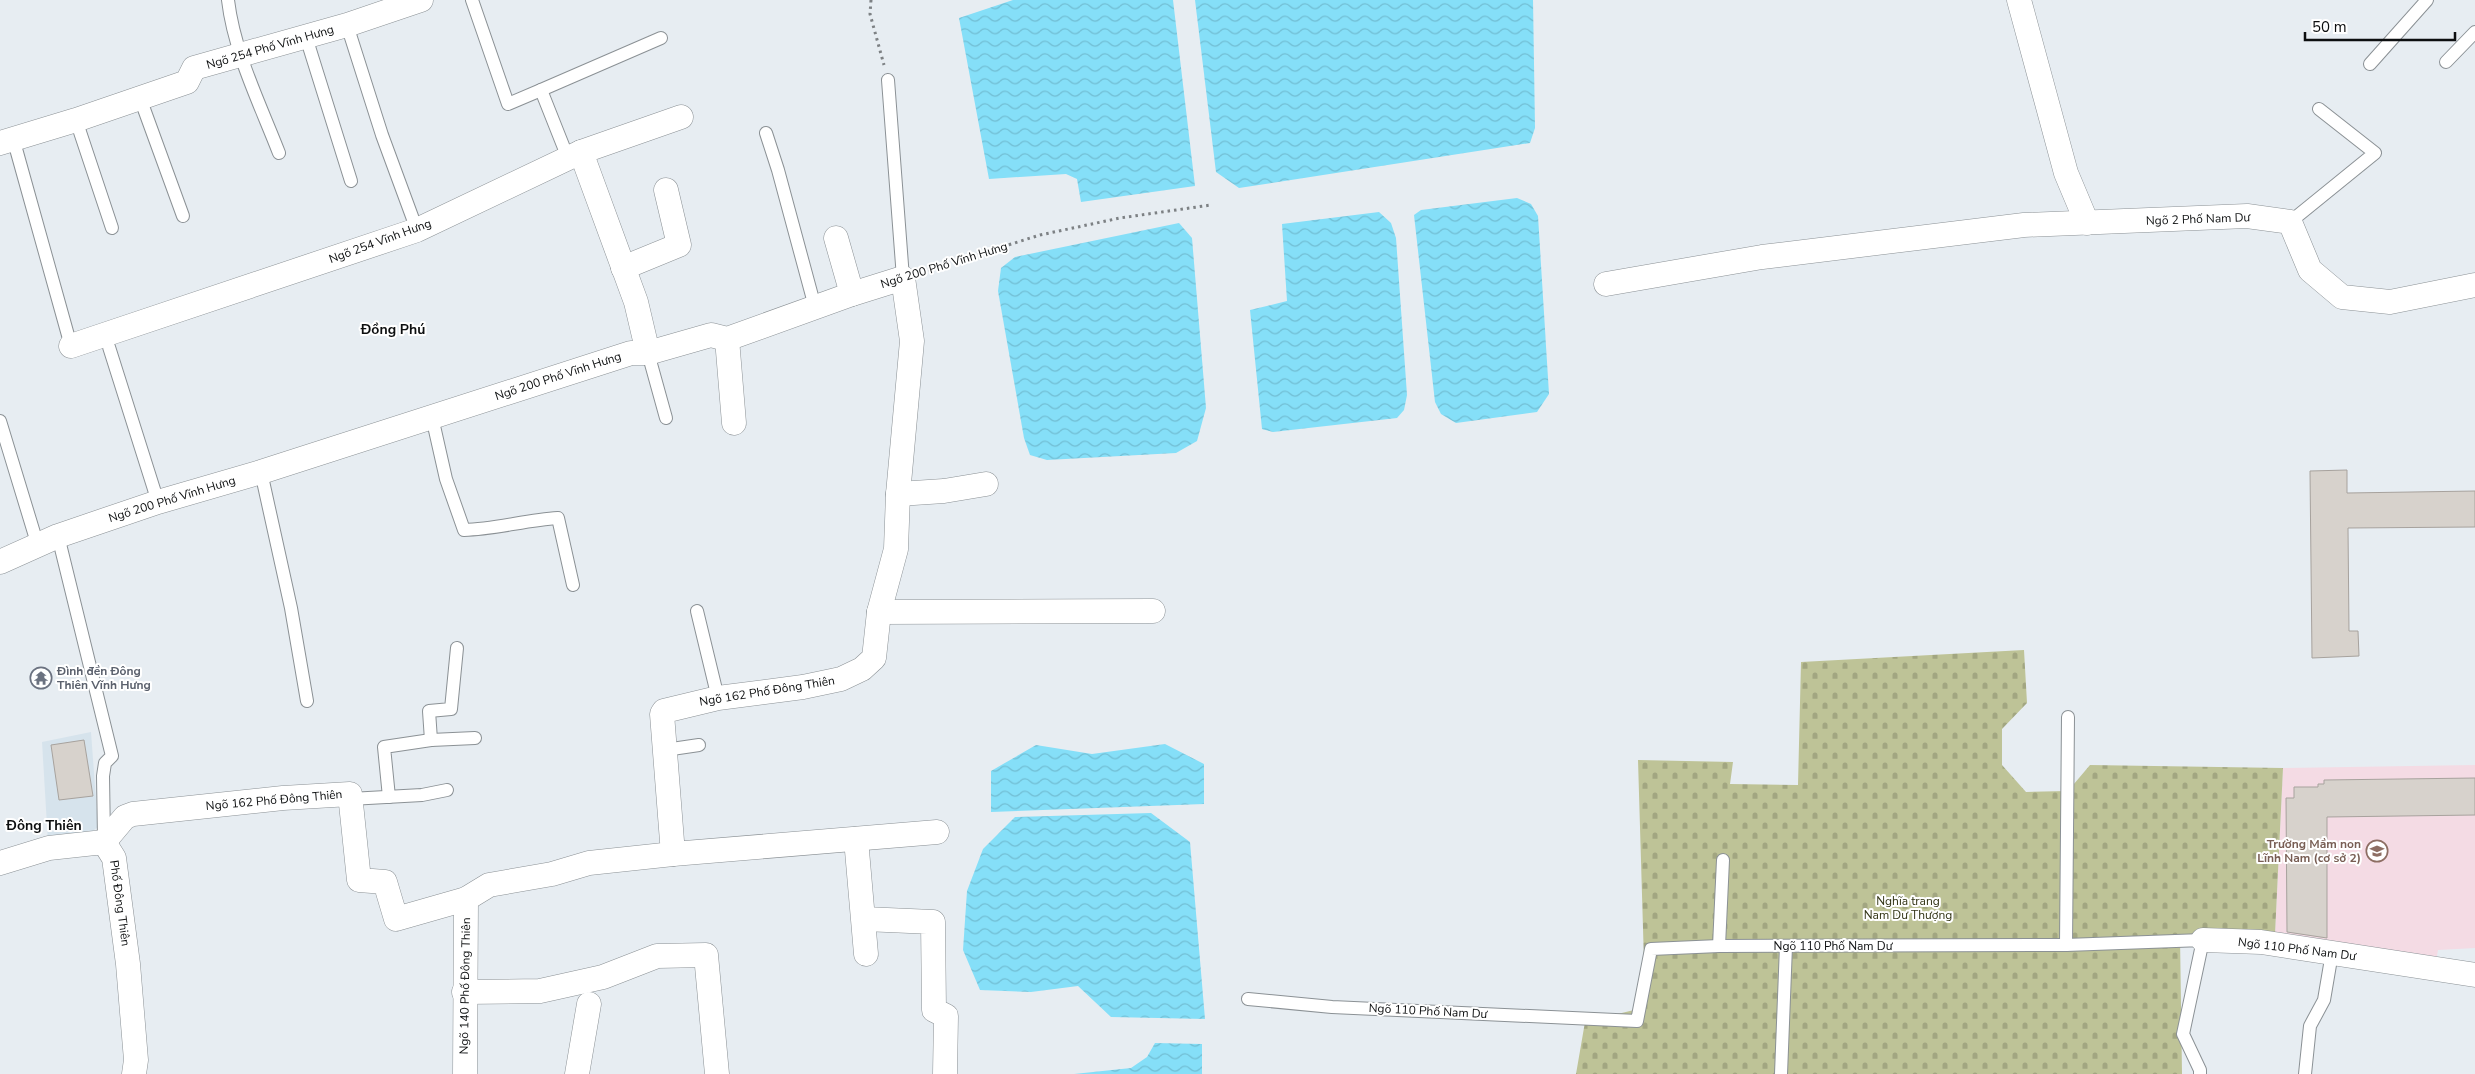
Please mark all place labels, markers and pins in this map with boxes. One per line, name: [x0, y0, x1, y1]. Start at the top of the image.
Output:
place label: Đình đền Đông Thiên Vĩnh Hưng: [56, 663, 151, 693]
temple icon: Đình đền Đông Thiên Vĩnh Hưng: [29, 666, 53, 690]
place label: Trường Mầm non Lĩnh Nam (cơ sở 2): [2257, 836, 2361, 866]
school or university icon: Trường Mầm non Lĩnh Nam (cơ sở 2): [2365, 839, 2389, 863]

